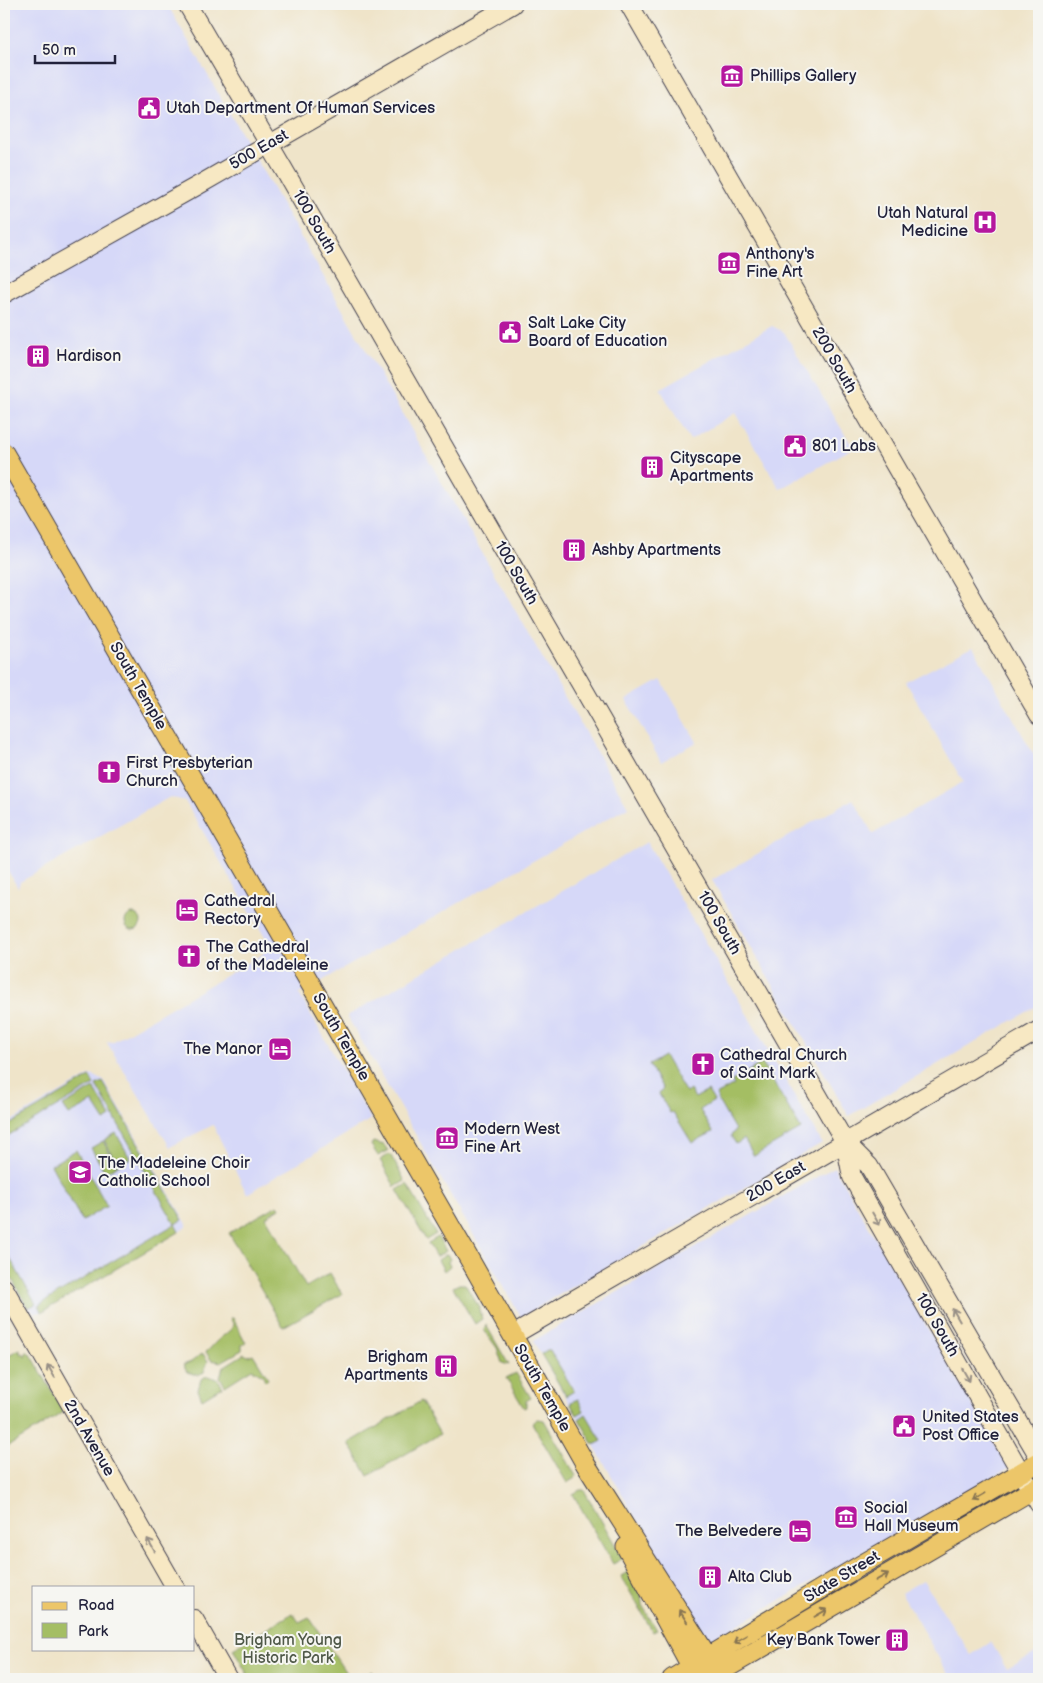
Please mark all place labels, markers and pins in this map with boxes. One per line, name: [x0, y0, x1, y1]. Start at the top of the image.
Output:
museum icon: Phillips Gallery: [719, 63, 745, 89]
place label: Phillips Gallery: [750, 67, 857, 86]
public building icon: Utah Department Of Human Services: [136, 95, 162, 121]
place label: Utah Department Of Human Services: [166, 99, 435, 118]
place label: Utah Natural Medicine: [877, 204, 969, 241]
hospital icon: Utah Natural Medicine: [972, 209, 998, 235]
place label: Anthony's Fine Art: [746, 245, 814, 282]
museum icon: Anthony's Fine Art: [716, 250, 742, 276]
place label: Salt Lake City Board of Education: [528, 314, 667, 351]
public building icon: Salt Lake City Board of Education: [497, 319, 523, 345]
building icon: Hardison: [25, 343, 51, 369]
place label: Hardison: [56, 347, 121, 366]
public building icon: 801 Labs: [782, 433, 808, 459]
place label: 801 Labs: [812, 437, 876, 456]
place label: Cityscape Apartments: [670, 449, 753, 486]
building icon: Cityscape Apartments: [639, 454, 665, 480]
building icon: Ashby Apartments: [561, 537, 587, 563]
place label: Ashby Apartments: [592, 541, 721, 560]
place label: First Presbyterian Church: [126, 754, 253, 791]
church icon: First Presbyterian Church: [96, 759, 122, 785]
place label: Cathedral Rectory: [204, 892, 275, 929]
hotel icon: Cathedral Rectory: [174, 897, 200, 923]
place label: The Cathedral of the Madeleine: [206, 938, 329, 975]
church icon: The Cathedral of the Madeleine: [176, 943, 202, 969]
hotel icon: The Manor: [267, 1036, 293, 1062]
place label: The Manor: [183, 1040, 262, 1059]
place label: Cathedral Church of Saint Mark: [720, 1046, 847, 1083]
church icon: Cathedral Church of Saint Mark: [690, 1051, 716, 1077]
place label: Modern West Fine Art: [464, 1120, 560, 1157]
museum icon: Modern West Fine Art: [434, 1125, 460, 1151]
place label: The Madeleine Choir Catholic School: [98, 1154, 250, 1191]
school or university icon: The Madeleine Choir Catholic School: [67, 1159, 93, 1185]
place label: Brigham Apartments: [345, 1348, 428, 1385]
building icon: Brigham Apartments: [433, 1353, 459, 1379]
place label: United States Post Office: [922, 1408, 1019, 1445]
public building icon: United States Post Office: [891, 1413, 917, 1439]
place label: Social Hall Museum: [864, 1499, 958, 1536]
museum icon: Social Hall Museum: [833, 1504, 859, 1530]
hotel icon: The Belvedere: [787, 1518, 813, 1544]
place label: The Belvedere: [676, 1522, 783, 1541]
building icon: Alta Club: [697, 1564, 723, 1590]
place label: Alta Club: [728, 1568, 792, 1587]
building icon: Key Bank Tower: [884, 1627, 910, 1653]
place label: Key Bank Tower: [766, 1631, 880, 1650]

